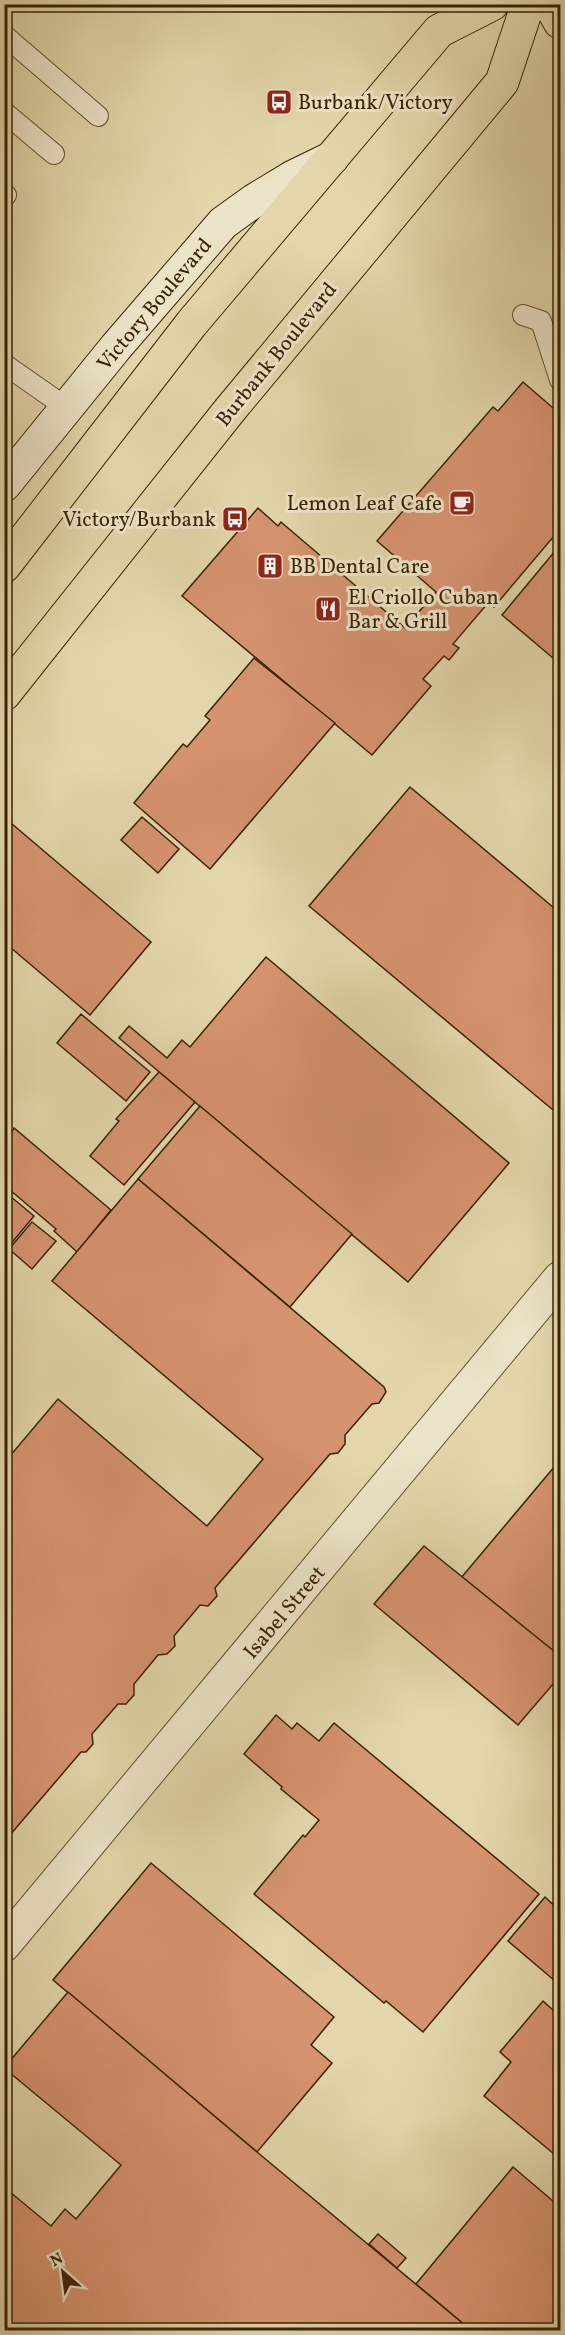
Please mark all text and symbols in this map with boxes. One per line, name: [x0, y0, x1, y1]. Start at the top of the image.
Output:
bus stop icon: Burbank/Victory: [264, 87, 294, 117]
place label: Burbank/Victory: [298, 89, 454, 118]
street label: Victory Boulevard: [91, 232, 219, 378]
street label: Burbank Boulevard: [210, 277, 344, 433]
cafe icon: Lemon Leaf Cafe: [447, 488, 477, 518]
place label: Lemon Leaf Cafe: [287, 490, 442, 519]
bus stop icon: Victory/Burbank: [220, 504, 250, 534]
place label: Victory/Burbank: [63, 506, 217, 535]
building icon: BB Dental Care: [255, 551, 285, 581]
place label: BB Dental Care: [290, 553, 429, 582]
place label: El Criollo Cuban Bar & Grill: [348, 584, 499, 637]
restaurant icon: El Criollo Cuban Bar & Grill: [313, 594, 343, 624]
street label: Isabel Street: [237, 1560, 333, 1666]
north arrow: [33, 2242, 93, 2302]
text: N: [47, 2248, 68, 2273]

